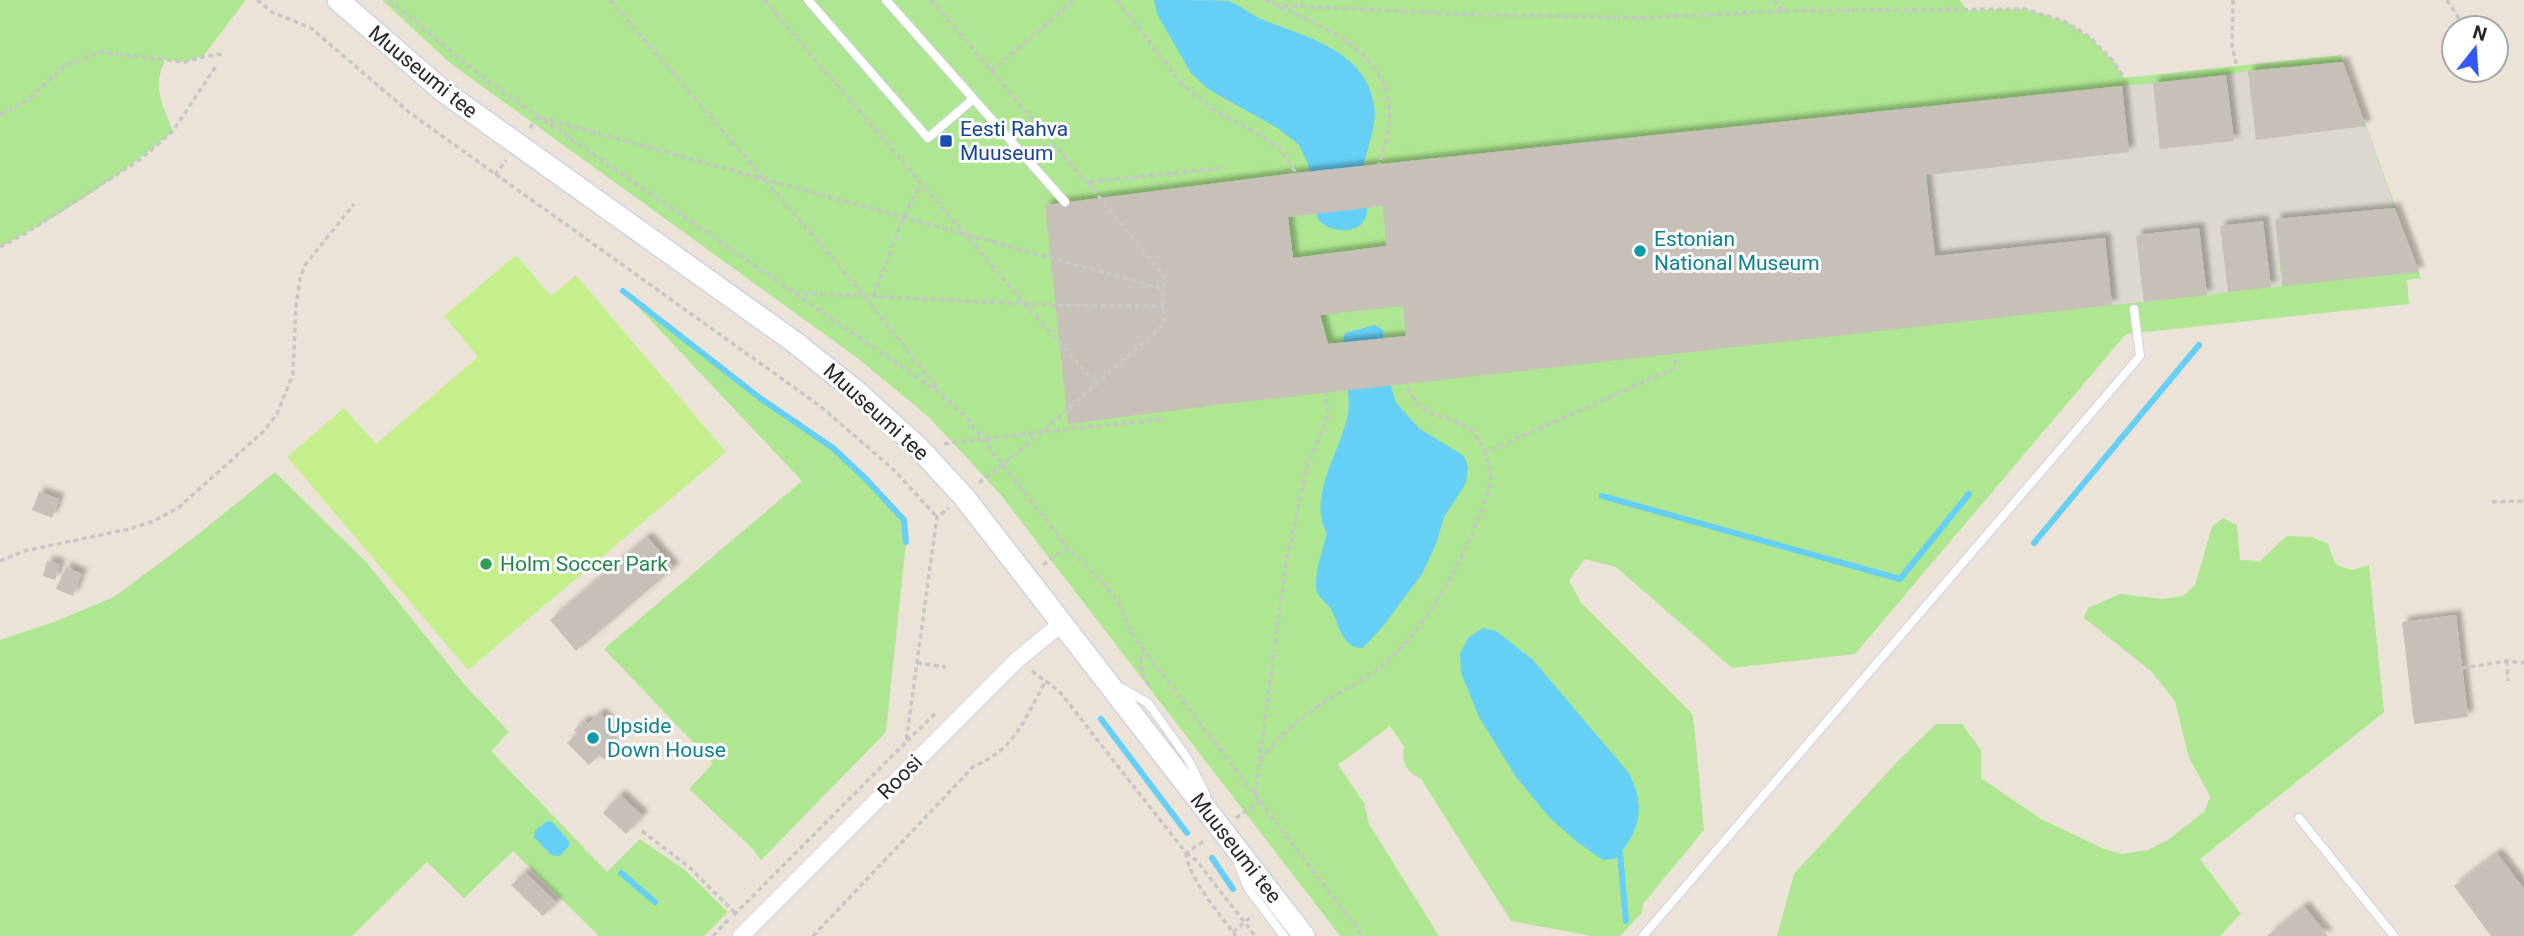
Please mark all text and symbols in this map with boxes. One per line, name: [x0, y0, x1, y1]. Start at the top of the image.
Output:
north arrow: [2440, 14, 2510, 84]
text: N: [2470, 20, 2490, 46]
street label: Muuseumi tee: [364, 21, 482, 123]
place label: Eesti Rahva Muuseum: [960, 117, 1068, 165]
marker: Eesti Rahva Muuseum: [938, 133, 954, 149]
place label: Estonian National Museum: [1654, 227, 1820, 275]
marker: Estonian National Museum: [1632, 243, 1648, 259]
street label: Muuseumi tee: [819, 359, 933, 465]
place label: Holm Soccer Park: [500, 552, 668, 576]
marker: Holm Soccer Park: [478, 556, 494, 572]
place label: Upside Down House: [607, 714, 726, 762]
marker: Upside Down House: [585, 730, 601, 746]
street label: Roosi: [873, 750, 927, 804]
street label: Muuseumi tee: [1186, 788, 1286, 908]

